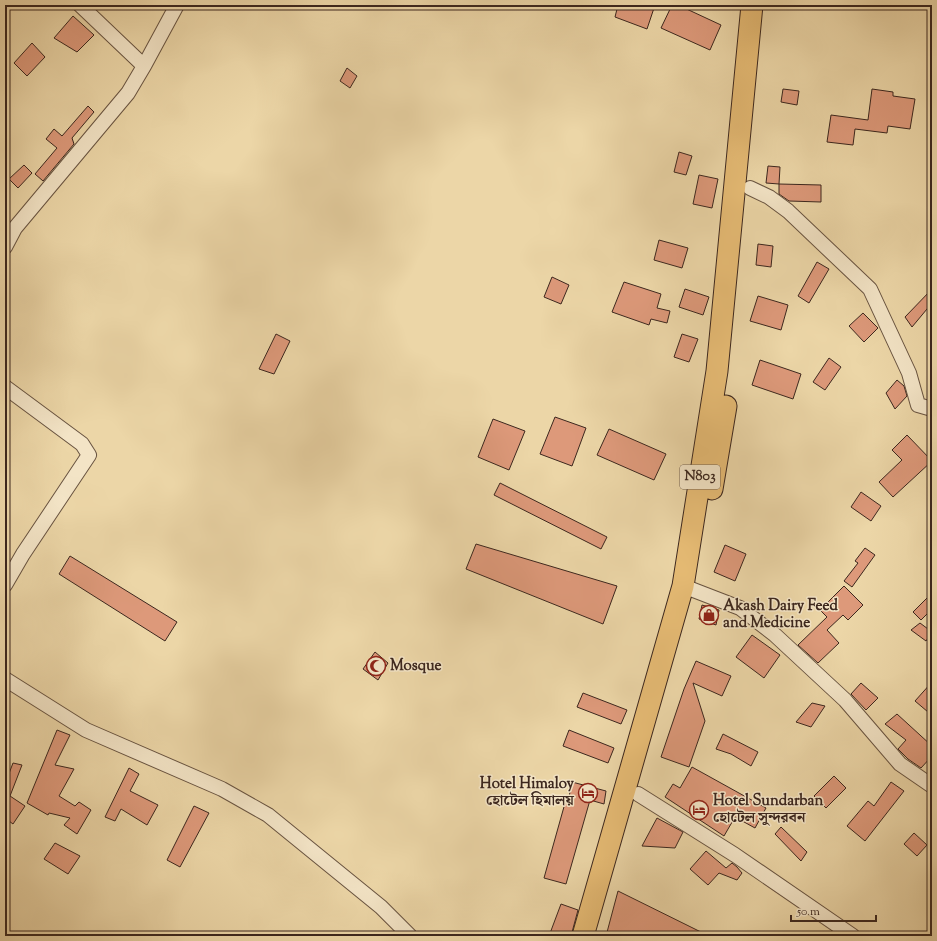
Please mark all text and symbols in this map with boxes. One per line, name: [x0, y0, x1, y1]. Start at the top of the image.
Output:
road number: N803: [680, 465, 720, 489]
place label: Akash Dairy Feed and Medicine: [723, 596, 839, 634]
shop icon: Akash Dairy Feed and Medicine: [698, 604, 720, 626]
mosque icon: Mosque: [365, 655, 387, 677]
place label: Mosque: [390, 656, 442, 677]
place label: Hotel Himaloy হোটেল হিমালয়: [480, 774, 575, 812]
hotel icon: Hotel Himaloy হোটেল হিমালয়: [577, 782, 599, 804]
place label: Hotel Sundarban হোটেল সুন্দরবন: [713, 791, 823, 829]
hotel icon: Hotel Sundarban হোটেল সুন্দরবন: [688, 799, 710, 821]
scale bar: [791, 897, 876, 923]
text: 50 m: [796, 903, 820, 921]

